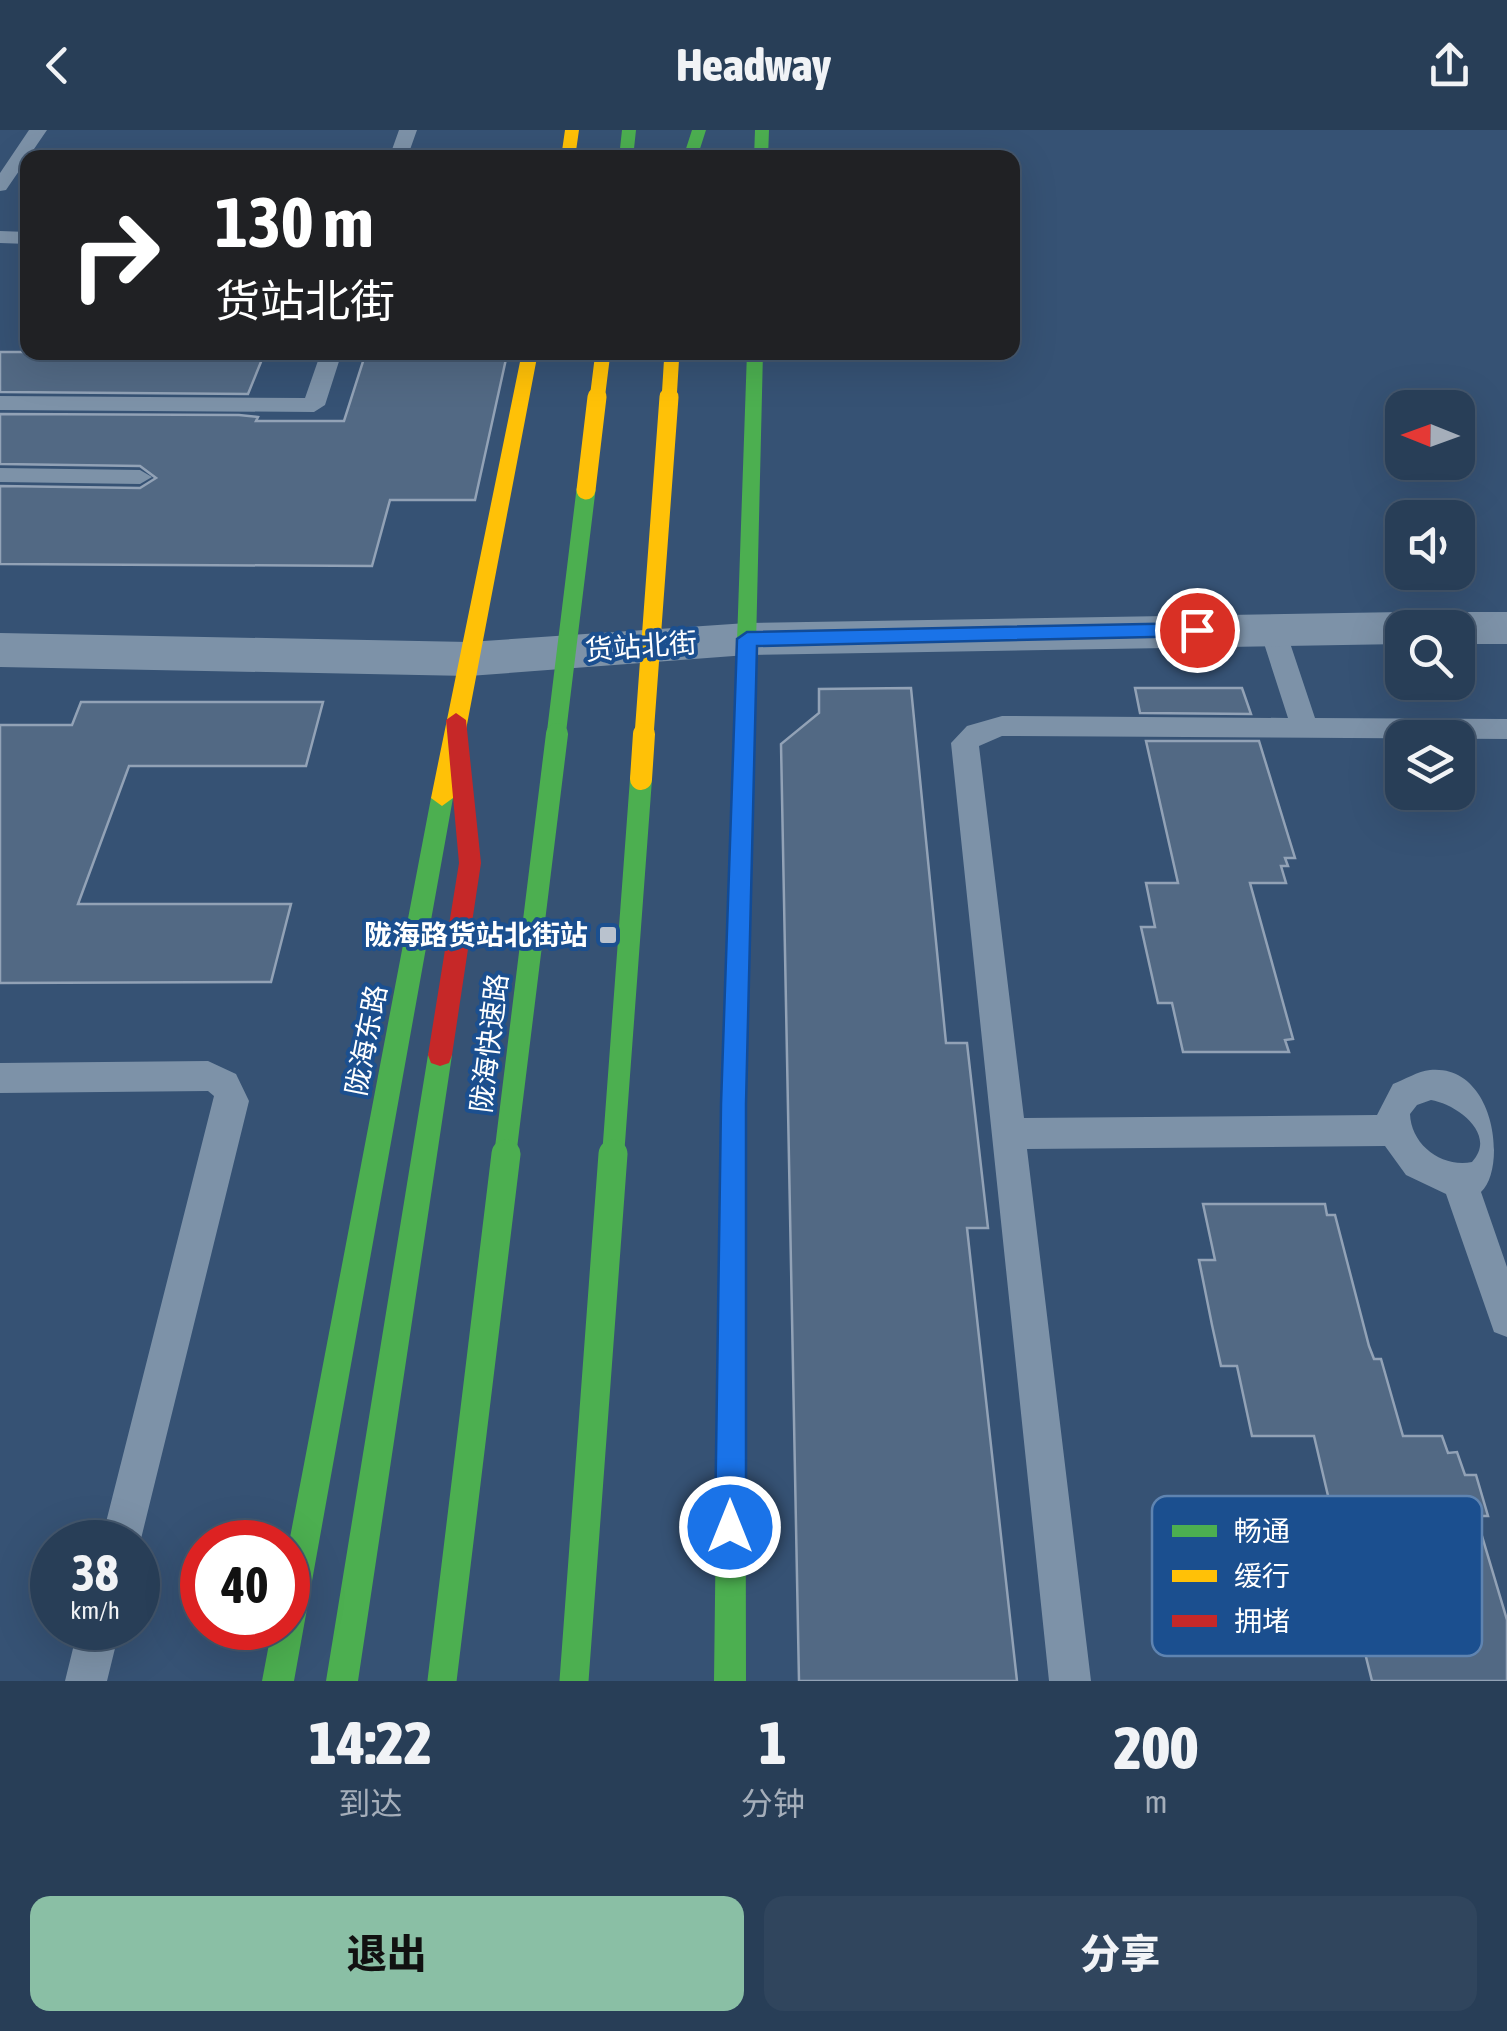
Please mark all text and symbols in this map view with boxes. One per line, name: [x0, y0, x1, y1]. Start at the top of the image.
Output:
icon: back: [30, 38, 85, 93]
icon: share: [1422, 38, 1477, 93]
text: Headway: [676, 39, 831, 91]
text: 130 m: [215, 182, 374, 262]
icon: right: [50, 190, 180, 320]
text: 货站北街: [215, 275, 395, 327]
north arrow: [1385, 390, 1475, 480]
map controls: [1385, 390, 1475, 810]
button: sound: [1385, 500, 1475, 590]
pin: [1155, 588, 1240, 673]
icon: arrive: [1170, 603, 1225, 658]
button: search: [1385, 610, 1475, 700]
street label: 货站北街: [584, 626, 698, 666]
button: layers: [1385, 720, 1475, 810]
place label: 陇海路货站北街站: [364, 919, 588, 951]
marker: 陇海路货站北街站: [597, 924, 619, 946]
street label: 陇海快速路: [465, 972, 513, 1114]
street label: 陇海东路: [340, 982, 392, 1098]
position arrow: [678, 1475, 782, 1579]
legend: [1152, 1496, 1482, 1656]
text: 畅通: [1234, 1515, 1290, 1547]
speed limit sign: 40: [180, 1520, 310, 1650]
text: 38: [71, 1544, 118, 1602]
text: 缓行: [1234, 1560, 1290, 1592]
text: km/h: [70, 1596, 120, 1624]
text: 拥堵: [1234, 1605, 1290, 1637]
text: 14:22: [309, 1708, 432, 1777]
text: 1: [759, 1708, 787, 1777]
text: 200: [1114, 1713, 1198, 1782]
text: m: [1144, 1783, 1167, 1820]
text: 到达: [338, 1785, 402, 1822]
text: 分钟: [741, 1785, 805, 1822]
button: 退出: [30, 1896, 744, 2011]
button: 分享: [764, 1896, 1477, 2011]

